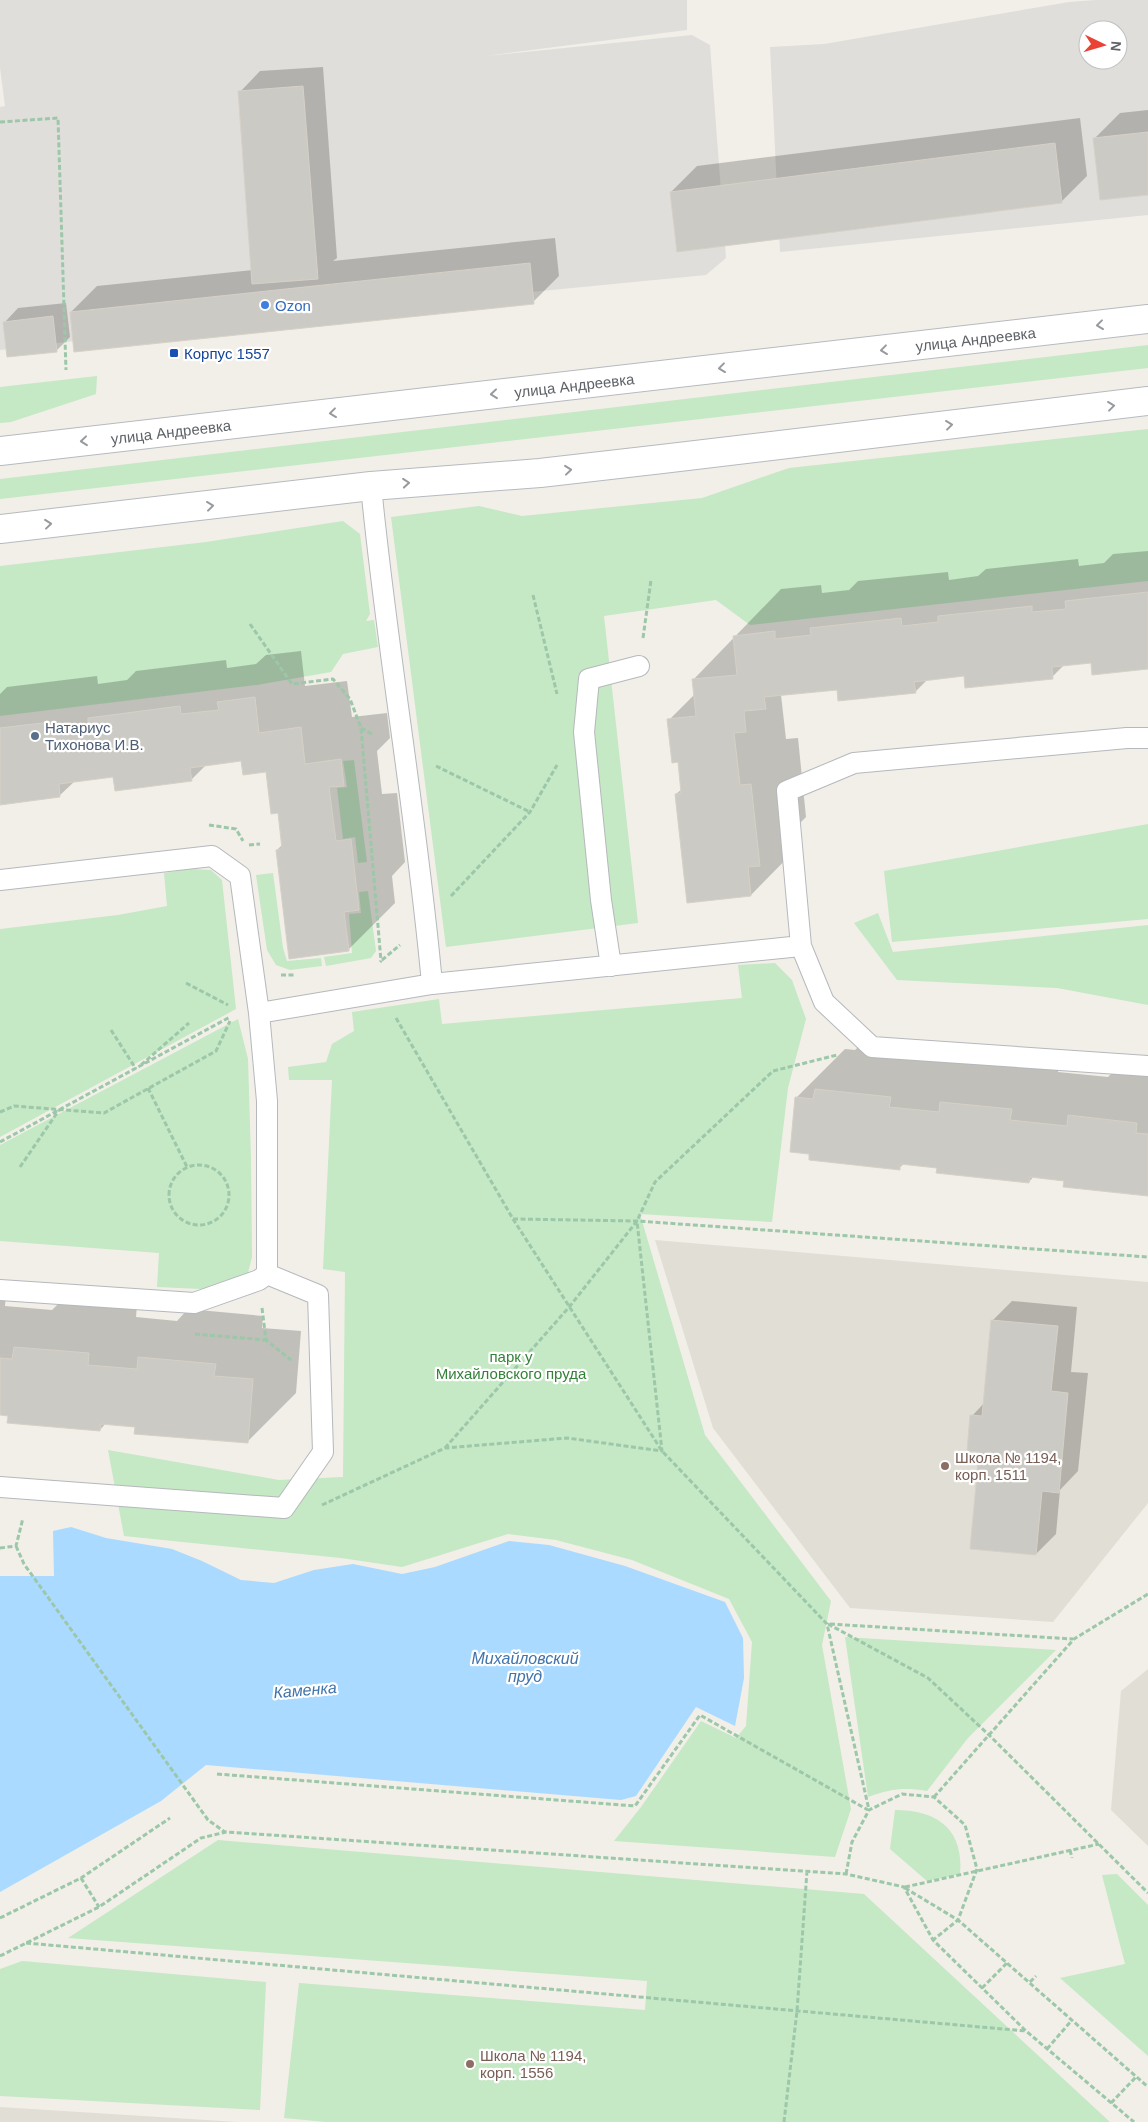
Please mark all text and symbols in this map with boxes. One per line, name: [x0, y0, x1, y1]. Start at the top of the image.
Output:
north arrow: [1078, 20, 1128, 70]
text: N: [1108, 40, 1124, 52]
place label: Ozon: [275, 297, 311, 314]
marker: Ozon: [259, 299, 271, 311]
one-way arrow: [1095, 319, 1103, 330]
street label: улица Андреевка: [915, 323, 1037, 354]
one-way arrow: [880, 344, 888, 355]
place label: Корпус 1557: [184, 345, 270, 362]
marker: Корпус 1557: [168, 347, 180, 359]
one-way arrow: [718, 362, 726, 373]
street label: улица Андреевка: [513, 370, 636, 400]
one-way arrow: [490, 388, 498, 399]
one-way arrow: [1106, 401, 1115, 411]
one-way arrow: [328, 407, 336, 418]
street label: улица Андреевка: [110, 416, 232, 447]
one-way arrow: [945, 420, 953, 431]
one-way arrow: [80, 435, 88, 446]
one-way arrow: [564, 465, 572, 476]
one-way arrow: [402, 478, 410, 489]
one-way arrow: [206, 501, 214, 511]
one-way arrow: [45, 519, 53, 530]
place label: Натариус Тихонова И.В.: [45, 719, 144, 753]
marker: Натариус Тихонова И.В.: [29, 730, 41, 742]
park label: парк у Михайловского пруда: [436, 1348, 587, 1382]
place label: Школа № 1194, корп. 1511: [955, 1449, 1061, 1483]
marker: Школа № 1194, корп. 1511: [939, 1460, 951, 1472]
water label: Михайловский пруд: [471, 1650, 579, 1685]
water label: Каменка: [273, 1679, 337, 1701]
place label: Школа № 1194, корп. 1556: [480, 2047, 586, 2081]
marker: Школа № 1194, корп. 1556: [464, 2058, 476, 2070]

